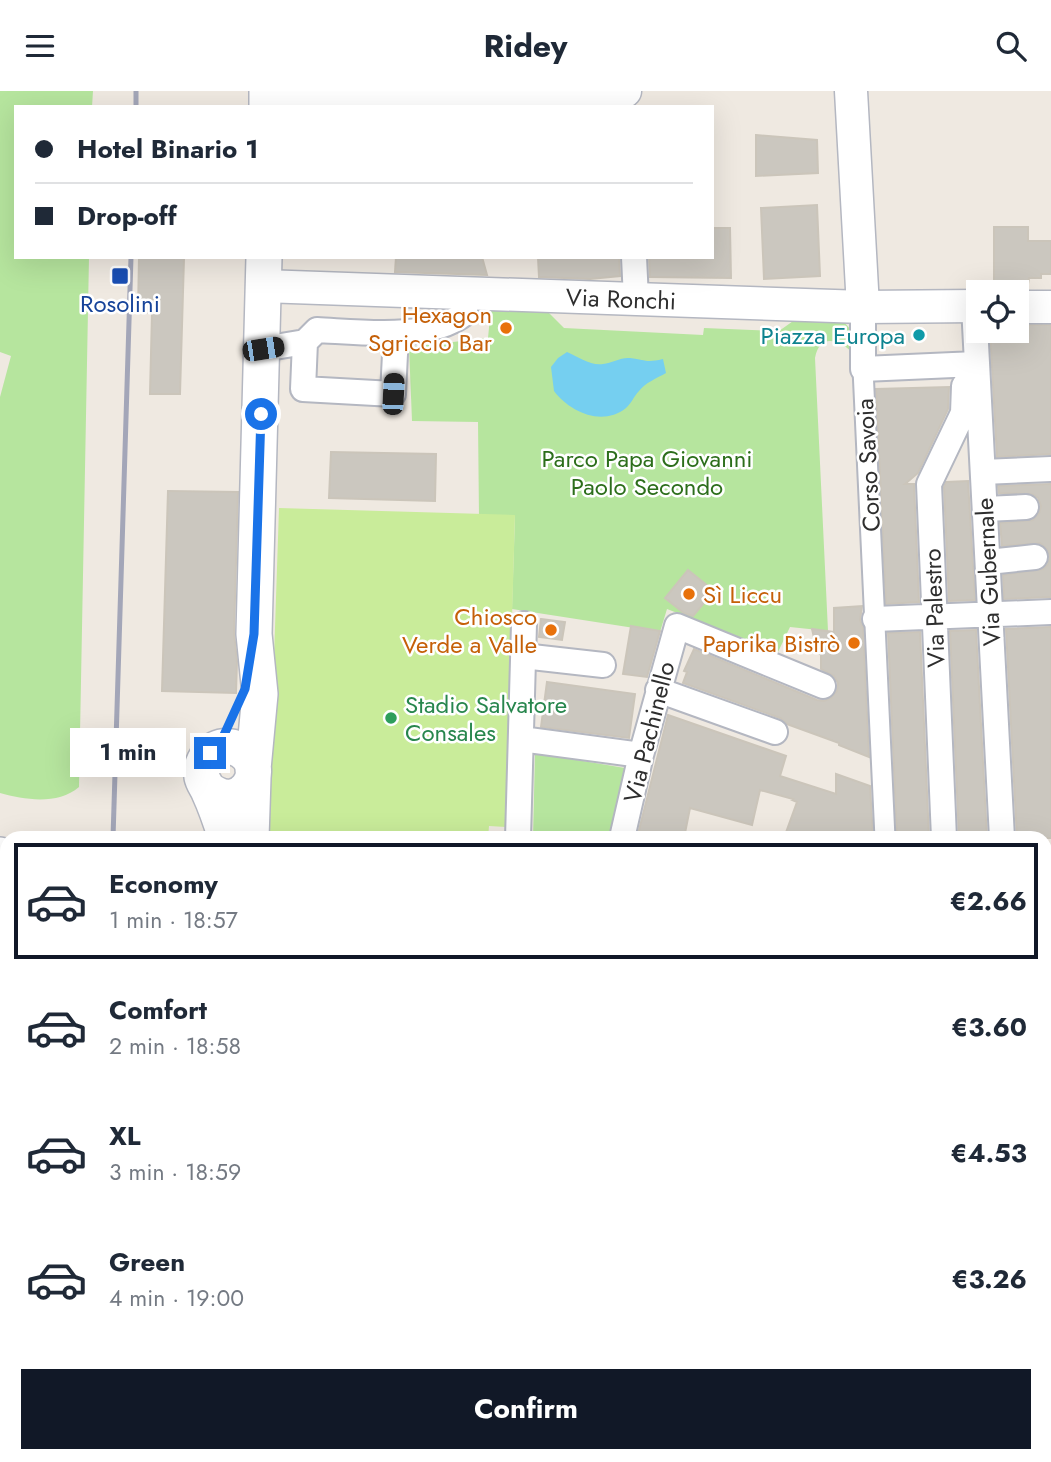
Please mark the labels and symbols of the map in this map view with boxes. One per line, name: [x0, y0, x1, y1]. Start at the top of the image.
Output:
marker: Rosolini: [110, 266, 130, 286]
street label: Via Ronchi: [565, 280, 677, 318]
place label: Rosolini: [80, 286, 160, 321]
place label: Hexagon Sgriccio Bar: [368, 297, 493, 360]
place label: Piazza Europa: [761, 318, 905, 353]
marker: Hexagon Sgriccio Bar: [498, 320, 514, 336]
marker: Piazza Europa: [911, 327, 927, 343]
car: [241, 335, 286, 363]
car: [382, 372, 405, 416]
street label: Corso Savoia: [847, 397, 889, 533]
route start: [245, 398, 277, 430]
park label: Parco Papa Giovanni Paolo Secondo: [541, 441, 753, 504]
street label: Via Gubernale: [967, 497, 1009, 647]
street label: Via Palestro: [914, 548, 954, 668]
place label: Sì Liccu: [703, 577, 782, 612]
marker: Sì Liccu: [681, 586, 697, 602]
place label: Chiosco Verde a Valle: [402, 599, 537, 662]
marker: Chiosco Verde a Valle: [543, 622, 559, 638]
place label: Paprika Bistrò: [703, 626, 840, 661]
marker: Paprika Bistrò: [846, 635, 862, 651]
street label: Via Pachinello: [615, 658, 683, 806]
place label: Stadio Salvatore Consales: [405, 687, 567, 750]
marker: Stadio Salvatore Consales: [383, 710, 399, 726]
callout: 1 min: [70, 729, 186, 777]
route end: [194, 737, 226, 769]

